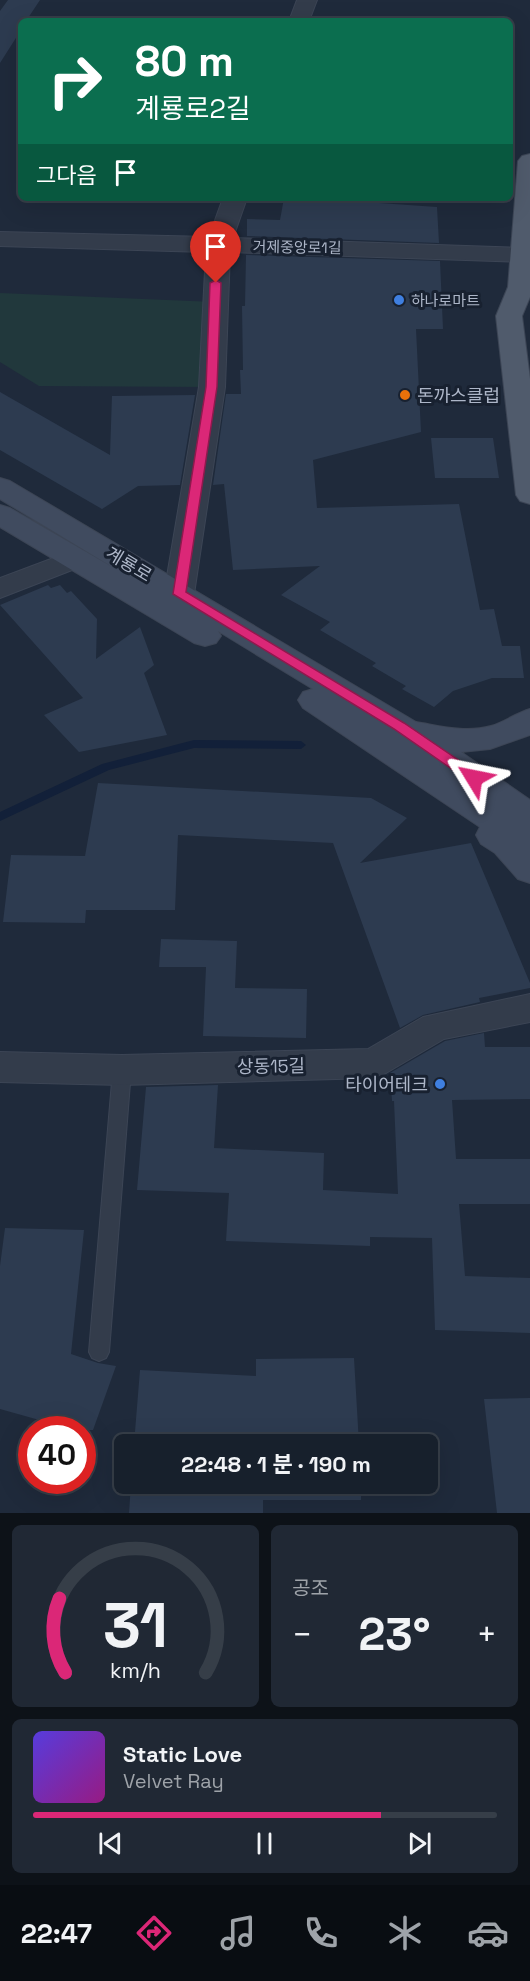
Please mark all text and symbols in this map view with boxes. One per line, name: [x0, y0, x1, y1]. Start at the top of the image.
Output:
text: 80 m: [135, 35, 234, 88]
icon: right: [36, 42, 114, 120]
text: 계룡로2길: [135, 91, 251, 126]
icon: arrive: [109, 156, 142, 189]
text: 그다음: [36, 161, 97, 189]
pin: [190, 221, 241, 283]
icon: arrive: [199, 230, 232, 263]
street label: 거제중앙로1길: [252, 237, 342, 257]
place label: 하나로마트: [411, 291, 480, 310]
marker: 하나로마트: [392, 293, 406, 307]
place label: 돈까스클럽: [417, 384, 500, 407]
marker: 돈까스클럽: [398, 388, 412, 402]
street label: 계룡로: [102, 541, 156, 587]
position arrow: [442, 746, 506, 810]
street label: 상동15길: [237, 1054, 305, 1078]
place label: 타이어테크: [345, 1073, 428, 1096]
marker: 타이어테크: [433, 1077, 447, 1091]
speed limit sign: 40: [18, 1416, 96, 1494]
text: 22:48 · 1 분 · 190 m: [181, 1450, 371, 1478]
text: 공조: [292, 1575, 329, 1601]
text: 31: [103, 1586, 168, 1665]
text: 23°: [359, 1606, 430, 1663]
text: −: [292, 1614, 312, 1656]
text: +: [477, 1614, 497, 1656]
text: km/h: [110, 1657, 161, 1684]
text: Static Love: [123, 1740, 242, 1768]
text: Velvet Ray: [123, 1768, 224, 1794]
icon: previous: [94, 1827, 127, 1860]
icon: pause: [248, 1827, 281, 1860]
icon: next: [403, 1827, 436, 1860]
icon: directions: [133, 1912, 175, 1954]
icon: music: [217, 1912, 259, 1954]
icon: phone: [300, 1912, 342, 1954]
icon: climate: [384, 1912, 426, 1954]
icon: car: [467, 1912, 509, 1954]
text: 22:47: [21, 1916, 92, 1951]

